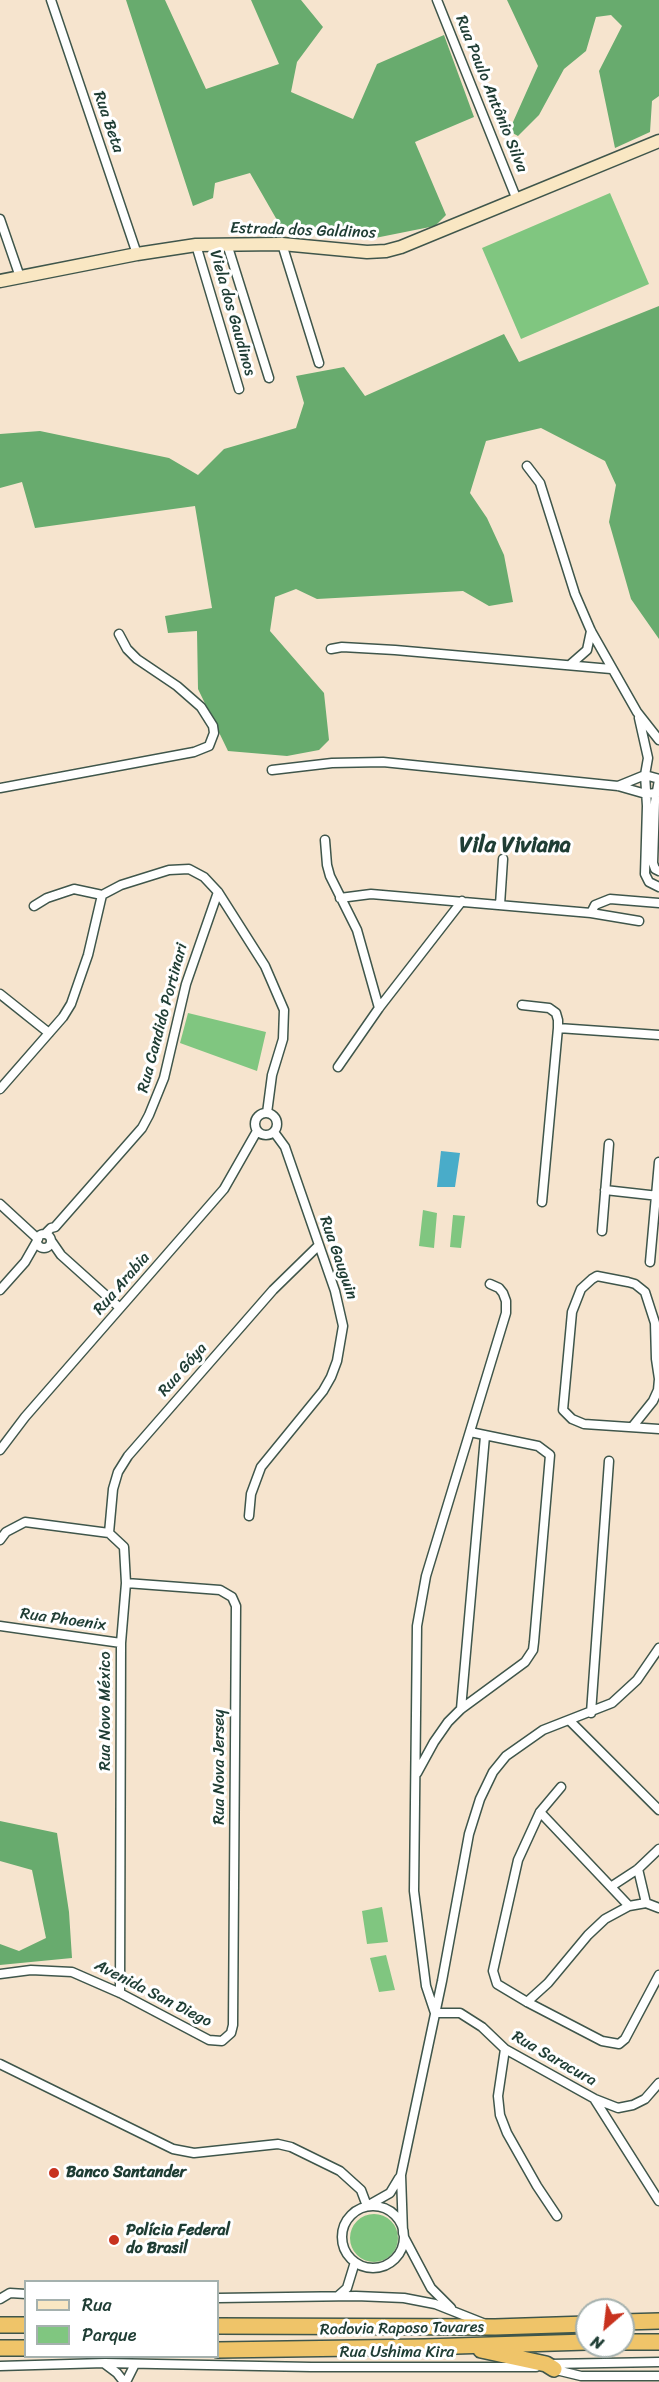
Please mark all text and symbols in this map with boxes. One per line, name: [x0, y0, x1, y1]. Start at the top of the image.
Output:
street label: Rua Paulo Antônio Silva: [451, 13, 531, 175]
street label: Rua Beta: [89, 89, 127, 155]
street label: Estrada dos Galdinos: [230, 219, 376, 243]
street label: Viela dos Gaudinos: [205, 248, 259, 378]
district label: Vila Viviana: [459, 833, 571, 859]
street label: Rua Candido Portinari: [134, 941, 192, 1095]
street label: Rua Gauguin: [315, 1214, 361, 1302]
street label: Rua Arabia: [90, 1249, 154, 1319]
street label: Rua Góya: [154, 1339, 212, 1401]
street label: Rua Phoenix: [19, 1604, 107, 1636]
street label: Rua Novo México: [96, 1651, 116, 1771]
street label: Rua Nova Jersey: [210, 1709, 230, 1825]
street label: Avenida San Diego: [91, 1956, 215, 2032]
street label: Rua Saracura: [508, 2027, 600, 2091]
place label: Banco Santander: [66, 2163, 186, 2183]
marker: Banco Santander: [47, 2166, 61, 2180]
place label: Polícia Federal do Brasil: [126, 2221, 230, 2259]
marker: Polícia Federal do Brasil: [107, 2233, 121, 2247]
legend: [24, 2280, 219, 2358]
text: Rua: [82, 2289, 112, 2321]
north arrow: [575, 2298, 635, 2358]
street label: Rodovia Raposo Tavares: [320, 2318, 484, 2340]
text: Parque: [82, 2319, 136, 2351]
text: N: [586, 2327, 609, 2358]
street label: Rua Ushima Kira: [340, 2343, 454, 2363]

